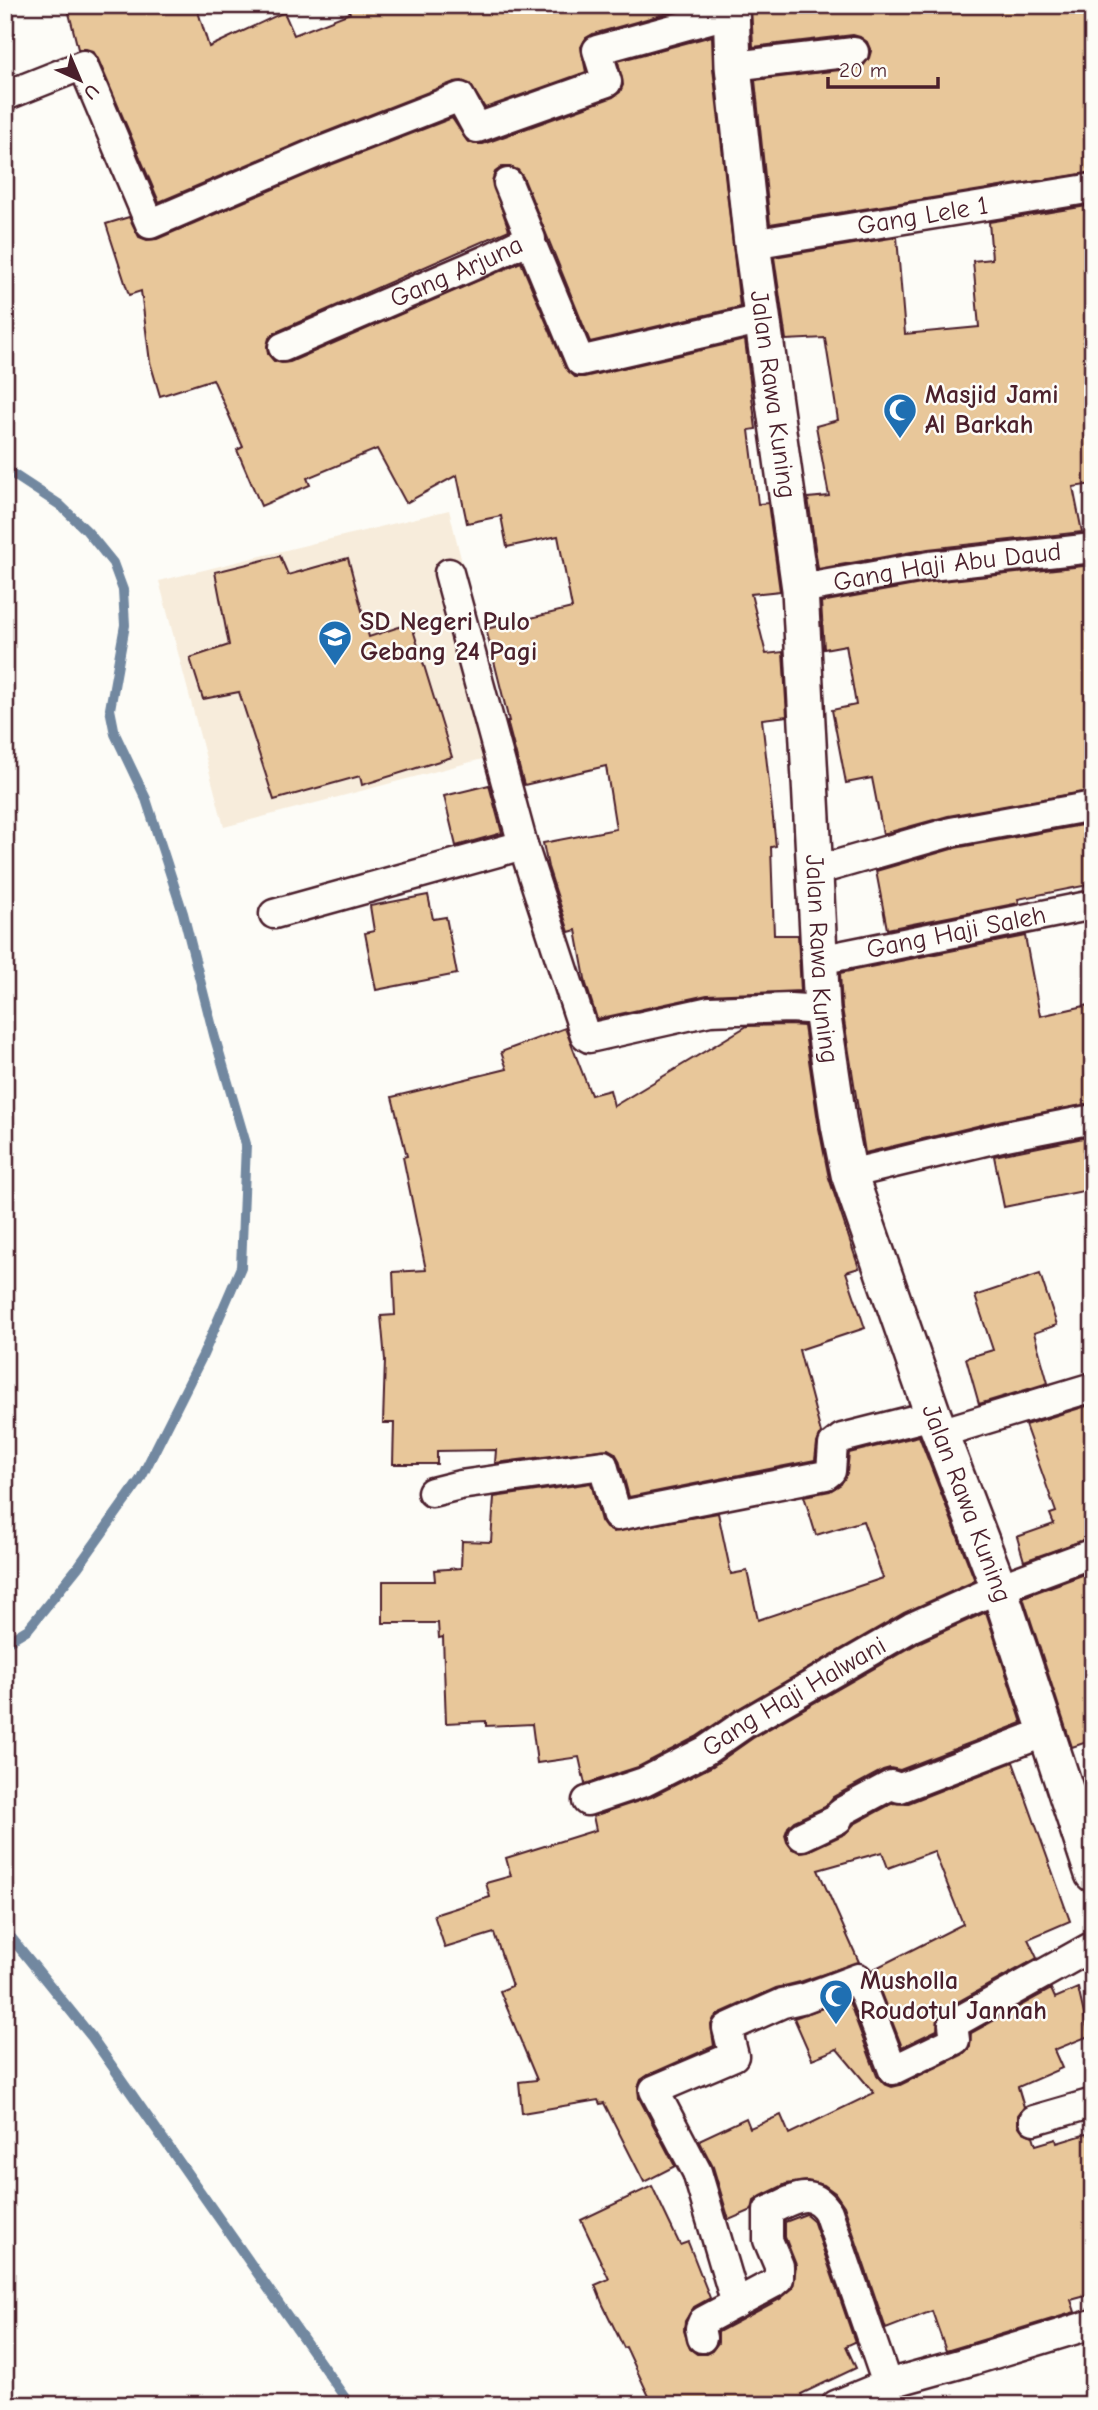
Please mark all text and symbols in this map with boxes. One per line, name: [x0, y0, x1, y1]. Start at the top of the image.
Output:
north arrow: [46, 46, 116, 116]
scale bar: [828, 46, 939, 90]
text: 20 m: [839, 58, 887, 82]
text: U: [79, 79, 103, 104]
street label: Gang Lele 1: [855, 190, 990, 241]
street label: Gang Arjuna: [386, 229, 528, 314]
street label: Jalan Rawa Kuning: [744, 289, 802, 500]
place label: Masjid Jami Al Barkah: [925, 380, 1059, 440]
mosque icon: Masjid Jami Al Barkah: [881, 391, 919, 440]
street label: Gang Haji Abu Daud: [831, 537, 1063, 598]
place label: SD Negeri Pulo Gebang 24 Pagi: [360, 607, 537, 667]
school or university icon: SD Negeri Pulo Gebang 24 Pagi: [316, 618, 354, 667]
street label: Jalan Rawa Kuning: [799, 854, 845, 1066]
street label: Gang Haji Saleh: [864, 900, 1049, 965]
street label: Jalan Rawa Kuning: [915, 1400, 1018, 1606]
street label: Gang Haji Halwani: [697, 1630, 891, 1763]
place label: Musholla Roudotul Jannah: [860, 1966, 1047, 2026]
mosque icon: Musholla Roudotul Jannah: [817, 1977, 855, 2026]

